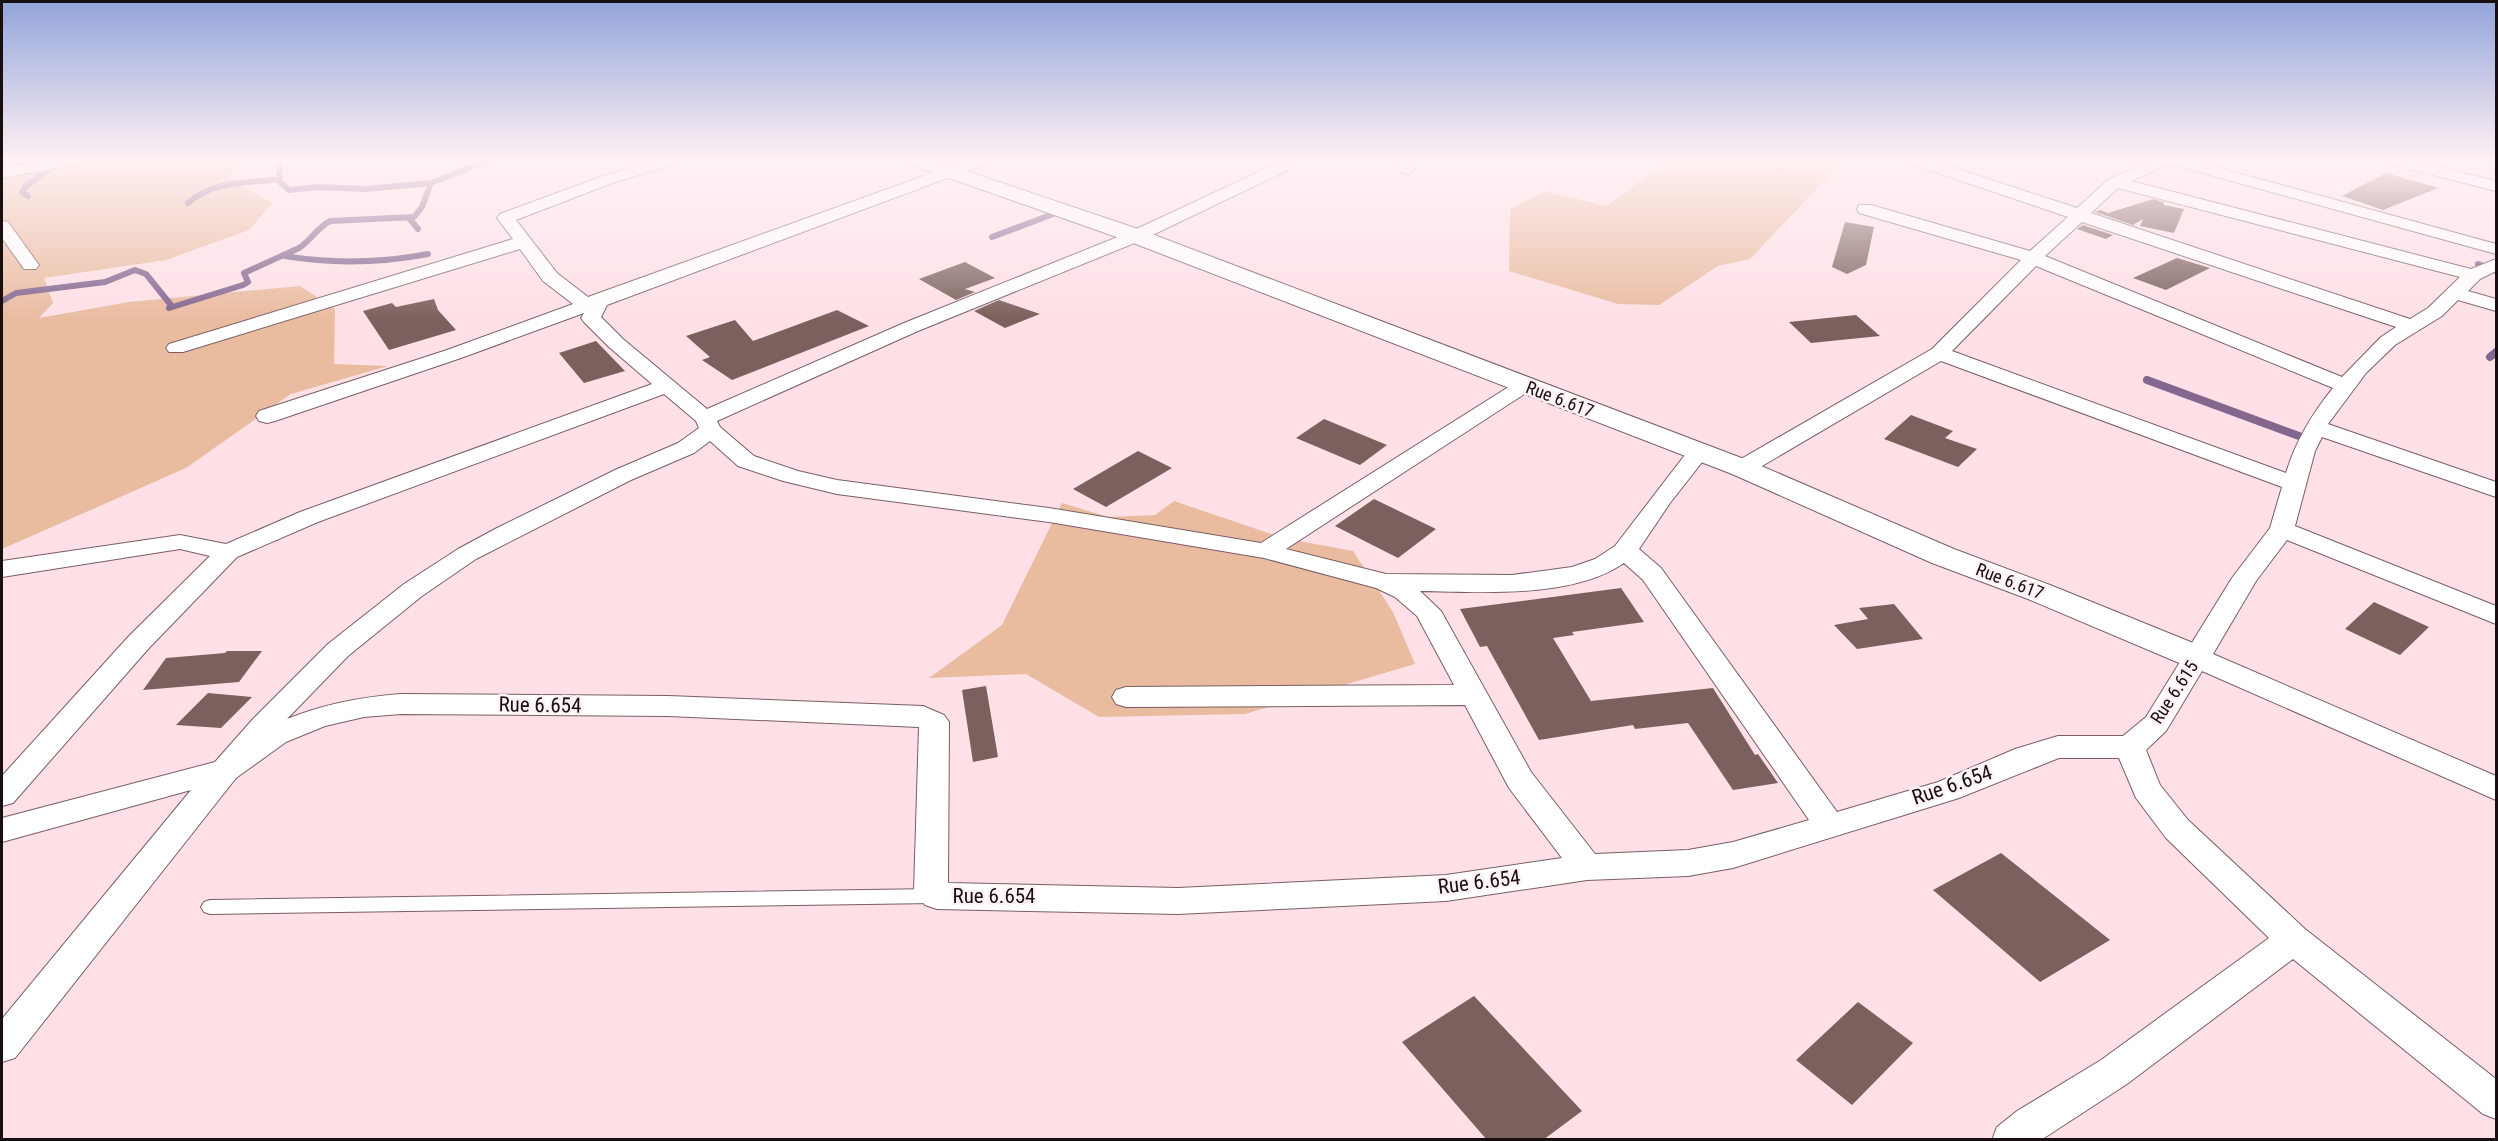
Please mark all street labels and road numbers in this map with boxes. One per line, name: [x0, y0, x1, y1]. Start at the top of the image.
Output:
street label: Rue 6.617: [1523, 376, 1597, 422]
street label: Rue 6.617: [1973, 558, 2047, 604]
street label: Rue 6.615: [2146, 656, 2202, 728]
street label: Rue 6.654: [498, 692, 582, 718]
street label: Rue 6.654: [1909, 760, 1995, 810]
street label: Rue 6.654: [1436, 865, 1522, 899]
street label: Rue 6.654: [953, 884, 1035, 908]

